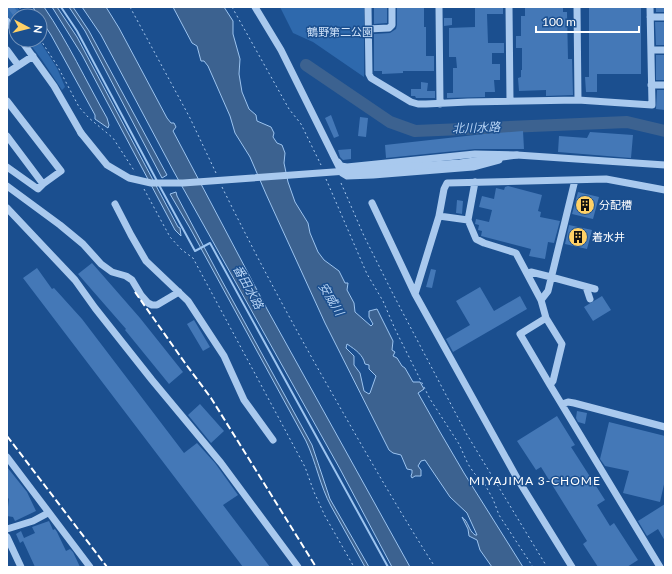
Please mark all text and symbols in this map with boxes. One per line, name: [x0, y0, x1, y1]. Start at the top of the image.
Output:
north arrow: [8, 8, 48, 48]
scale bar: [536, 8, 639, 34]
text: 100 m: [542, 14, 576, 29]
text: N: [31, 24, 45, 34]
park label: 鶴野第二公園: [307, 25, 373, 38]
water label: 北川水路: [452, 119, 501, 136]
building icon: 分配槽: [574, 194, 596, 216]
place label: 分配槽: [599, 198, 632, 211]
building icon: 着水井: [567, 226, 589, 248]
place label: 着水井: [592, 230, 625, 243]
water label: 番田水路: [230, 262, 267, 312]
water label: 安威川: [316, 279, 348, 320]
district label: MIYAJIMA 3-CHOME: [469, 473, 601, 488]

